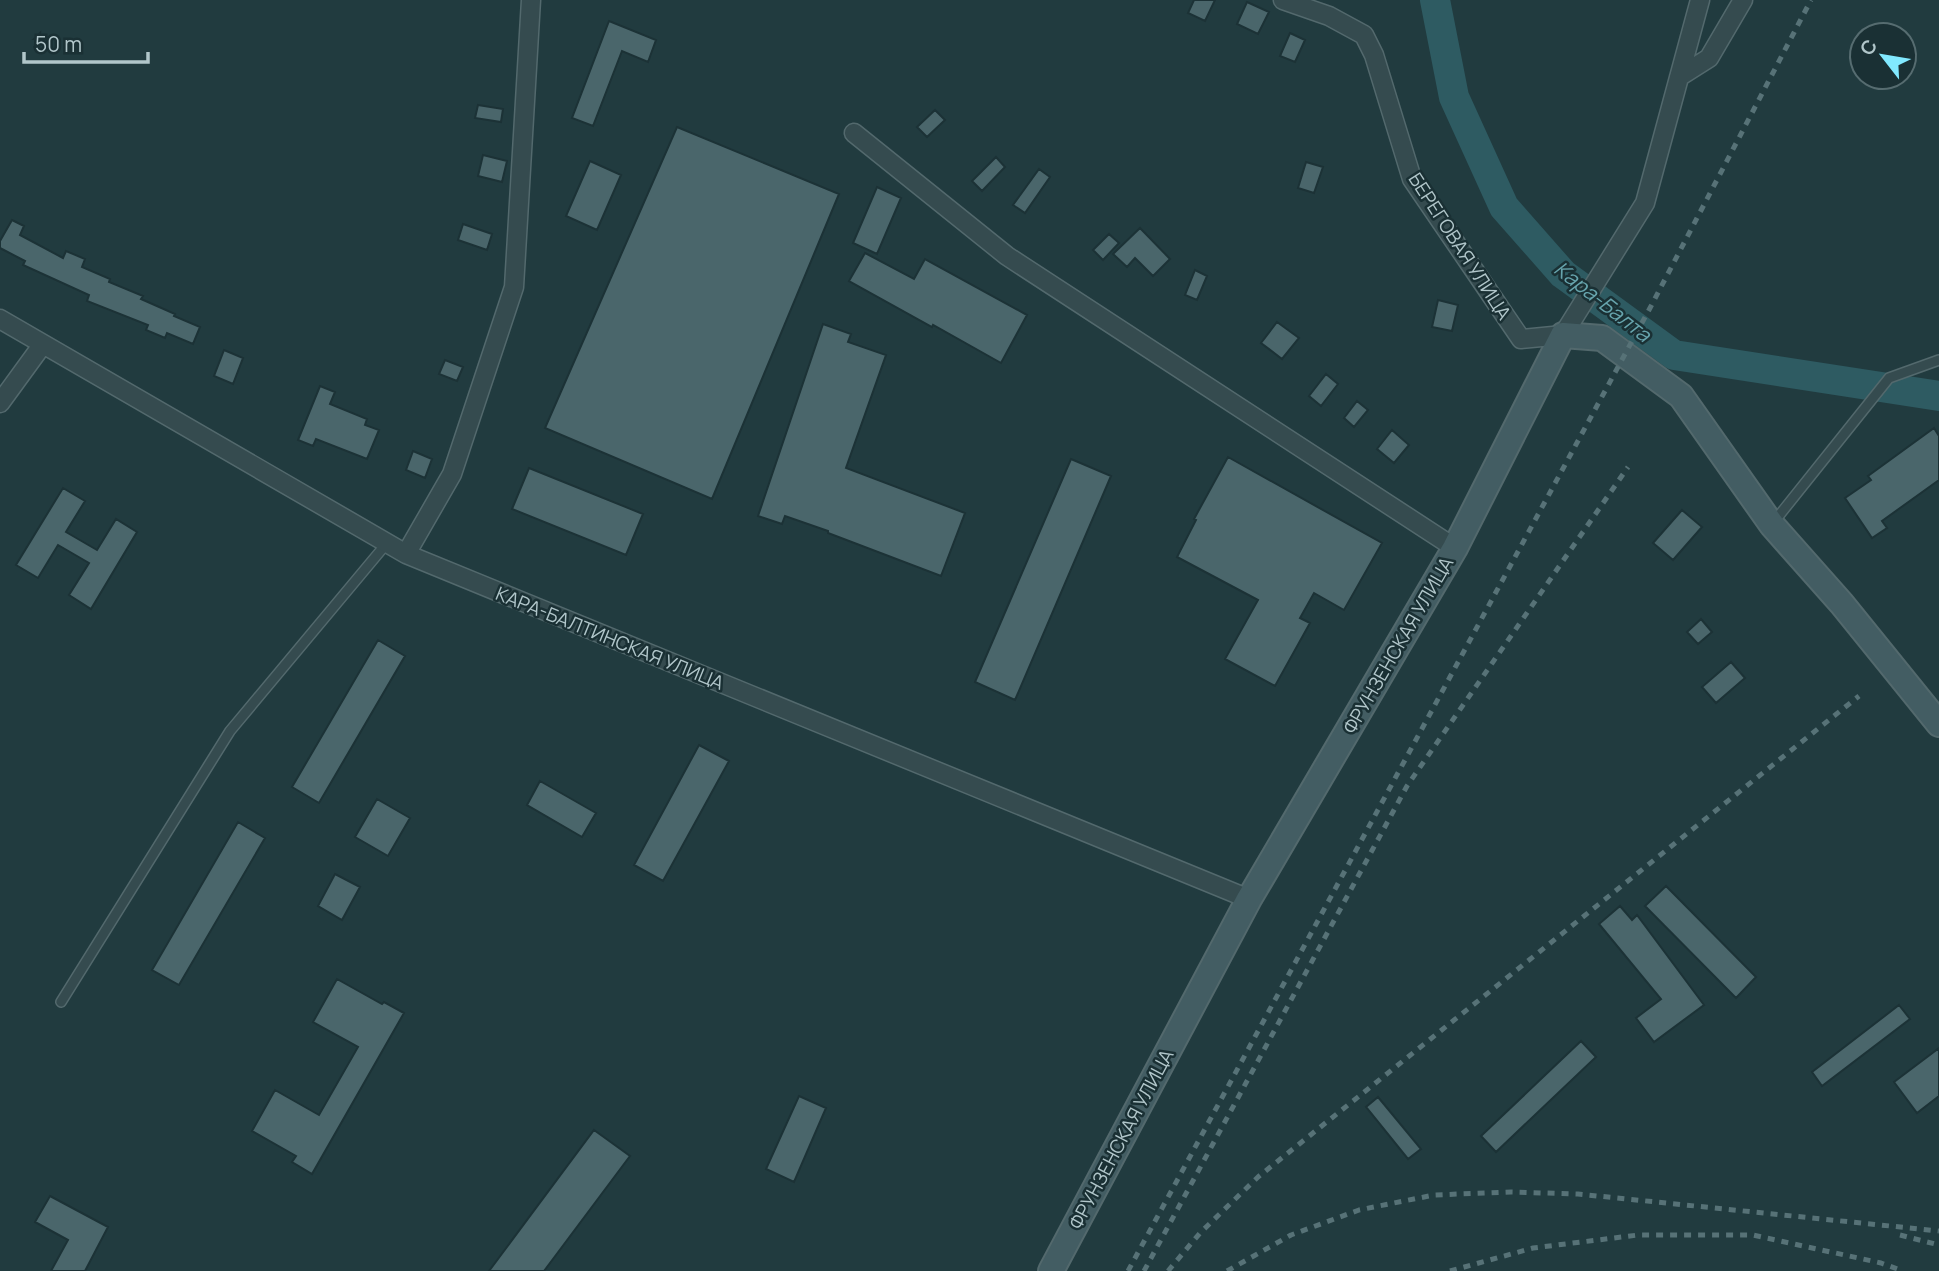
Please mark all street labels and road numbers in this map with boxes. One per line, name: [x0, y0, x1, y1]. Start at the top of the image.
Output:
street label: БЕРЕГОВАЯ УЛИЦА: [1403, 167, 1517, 325]
street label: ФРУНЗЕНСКАЯ УЛИЦА: [1337, 552, 1459, 738]
street label: КАРА-БАЛТИНСКАЯ УЛИЦА: [492, 580, 728, 696]
street label: ФРУНЗЕНСКАЯ УЛИЦА: [1063, 1045, 1179, 1233]

